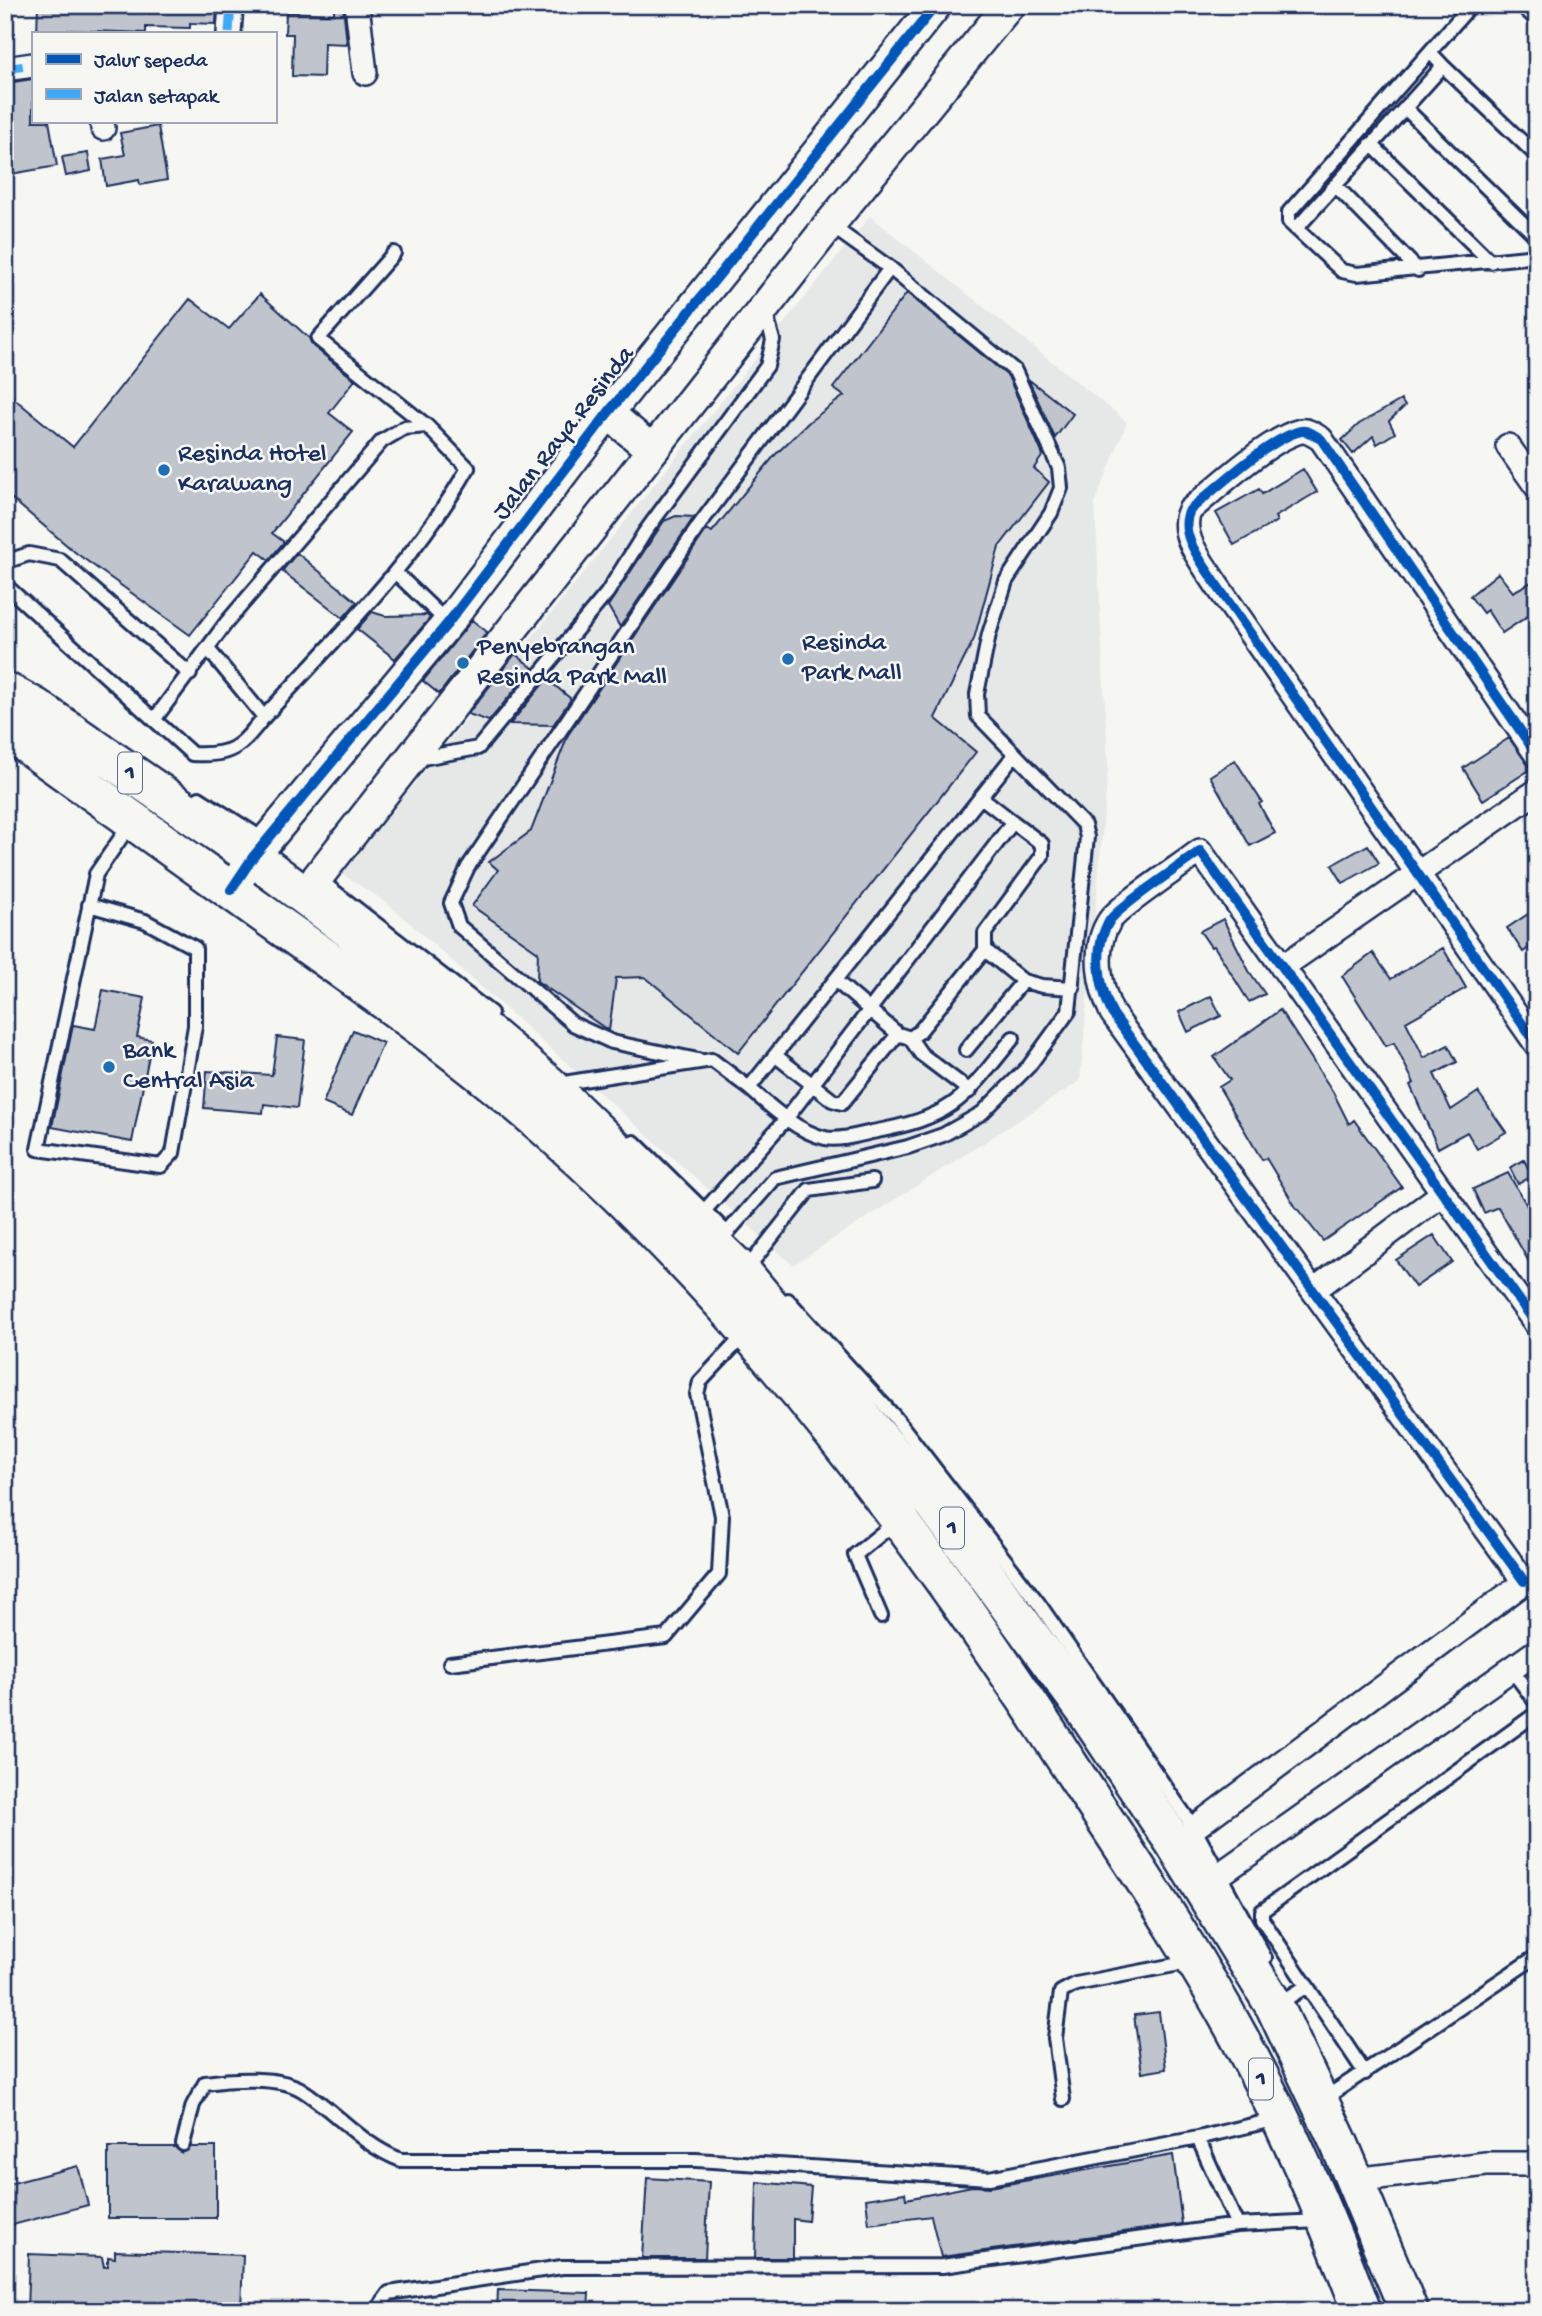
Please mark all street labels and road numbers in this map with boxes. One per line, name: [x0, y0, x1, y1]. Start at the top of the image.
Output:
street label: Jalan Raya Resinda: [487, 339, 644, 527]
road number: 1: [118, 752, 142, 794]
road number: 1: [940, 1508, 964, 1548]
road number: 1: [1249, 2058, 1273, 2100]

